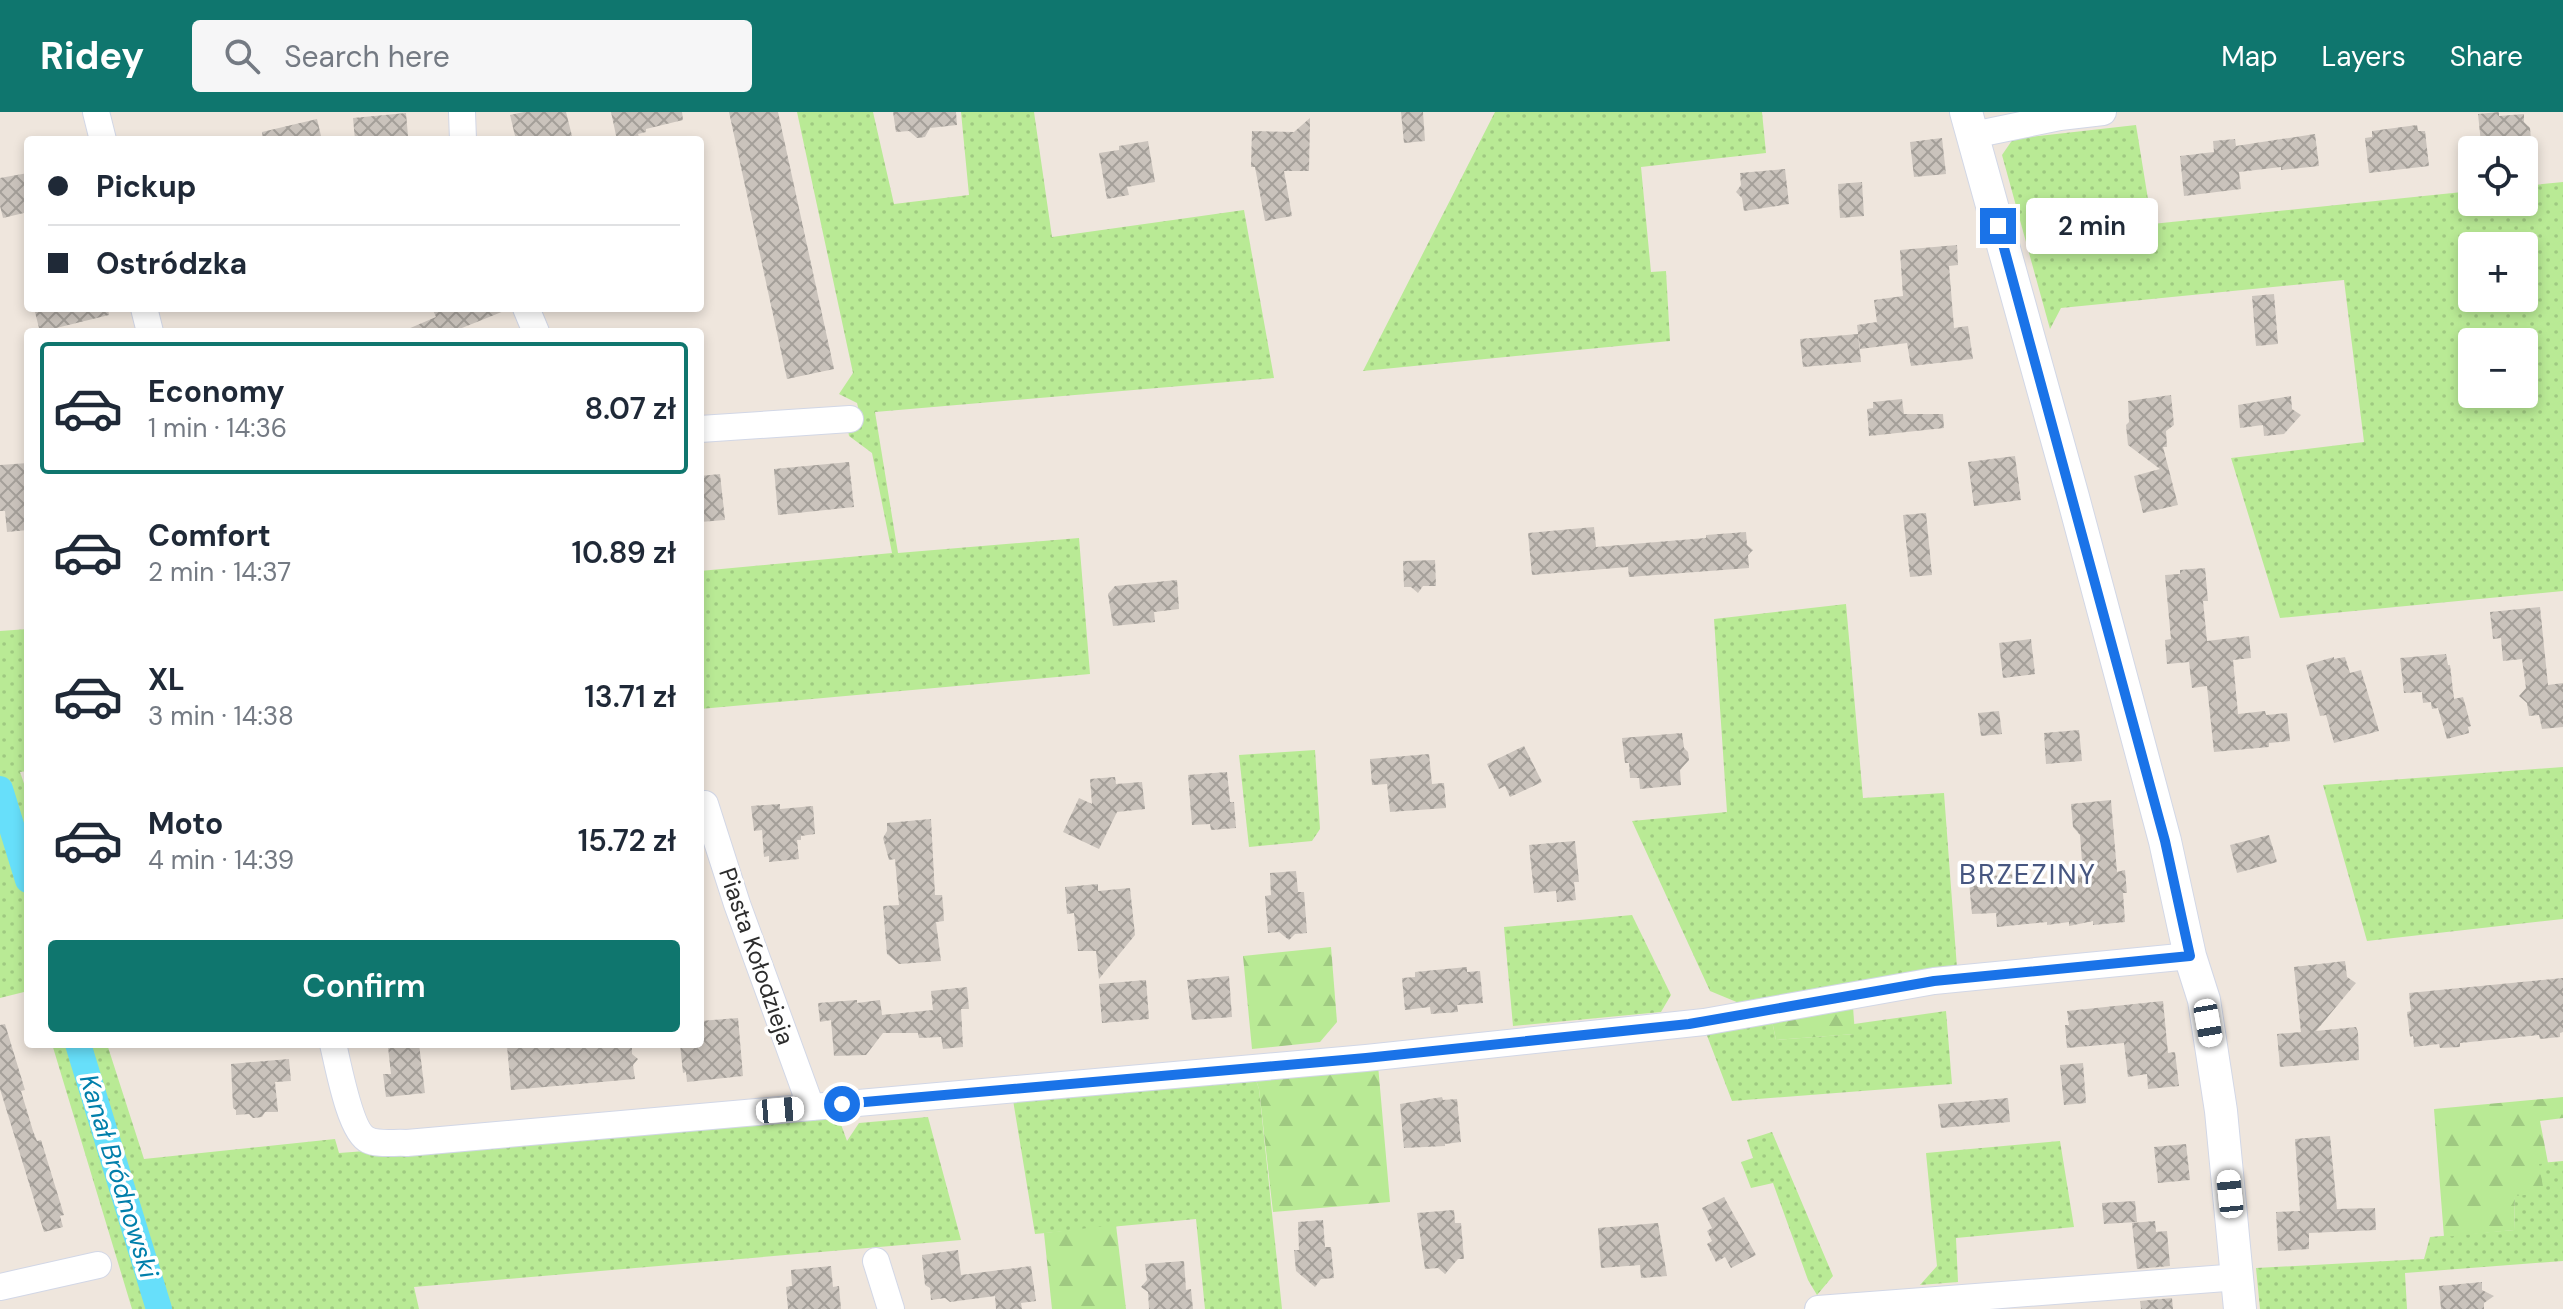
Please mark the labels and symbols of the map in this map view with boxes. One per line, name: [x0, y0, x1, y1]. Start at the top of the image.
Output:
callout: 2 min: [2026, 198, 2158, 254]
route end: [1980, 208, 2016, 244]
district label: BRZEZINY: [1959, 856, 2097, 893]
street label: Piasta Kołodzieja: [712, 863, 802, 1049]
car: [2192, 997, 2224, 1049]
water label: Kanał Bródnowski: [72, 1070, 166, 1283]
route start: [824, 1086, 860, 1122]
car: [755, 1096, 805, 1124]
car: [2216, 1169, 2244, 1219]

